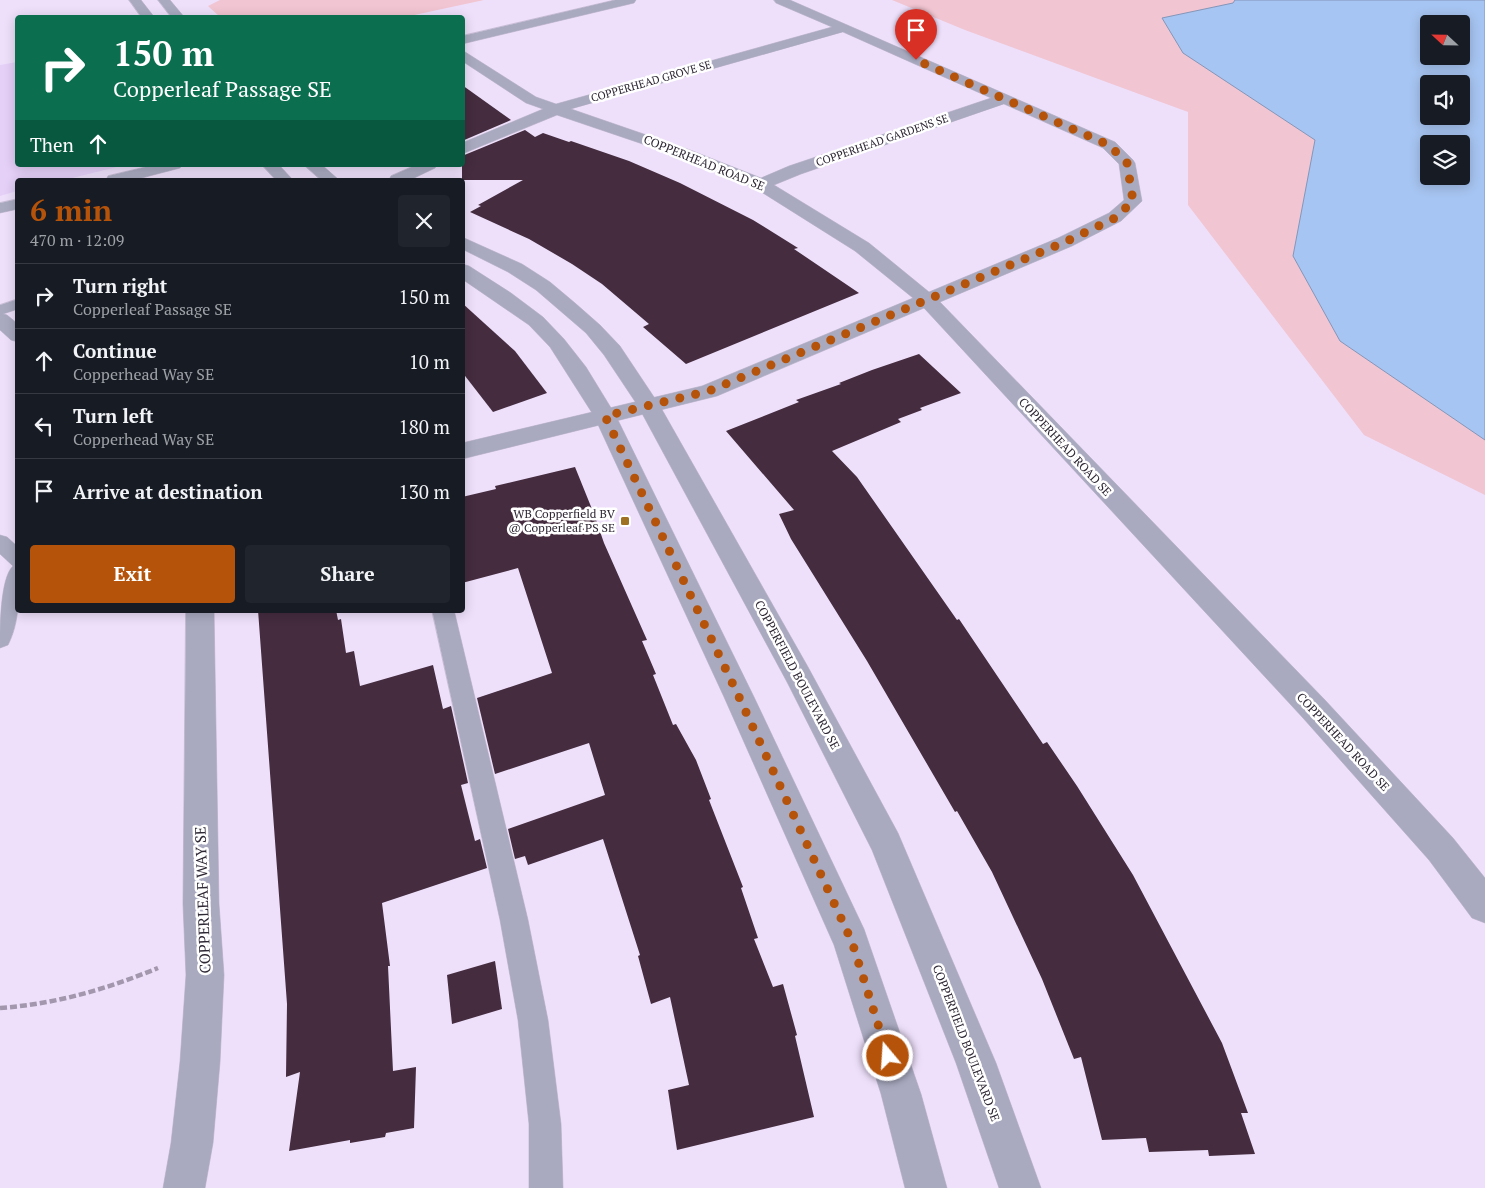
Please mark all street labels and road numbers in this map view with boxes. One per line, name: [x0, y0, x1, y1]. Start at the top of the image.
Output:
street label: COPPERHEAD GROVE SE: [589, 57, 713, 105]
street label: COPPERHEAD GARDENS SE: [814, 111, 950, 169]
street label: COPPERHEAD ROAD SE: [642, 131, 767, 194]
street label: COPPERHEAD ROAD SE: [1016, 394, 1115, 499]
street label: COPPERFIELD BOULEVARD SE: [752, 598, 843, 752]
street label: COPPERHEAD ROAD SE: [1294, 689, 1393, 794]
street label: COPPERLEAF WAY SE: [189, 826, 215, 974]
street label: COPPERFIELD BOULEVARD SE: [930, 962, 1003, 1123]

